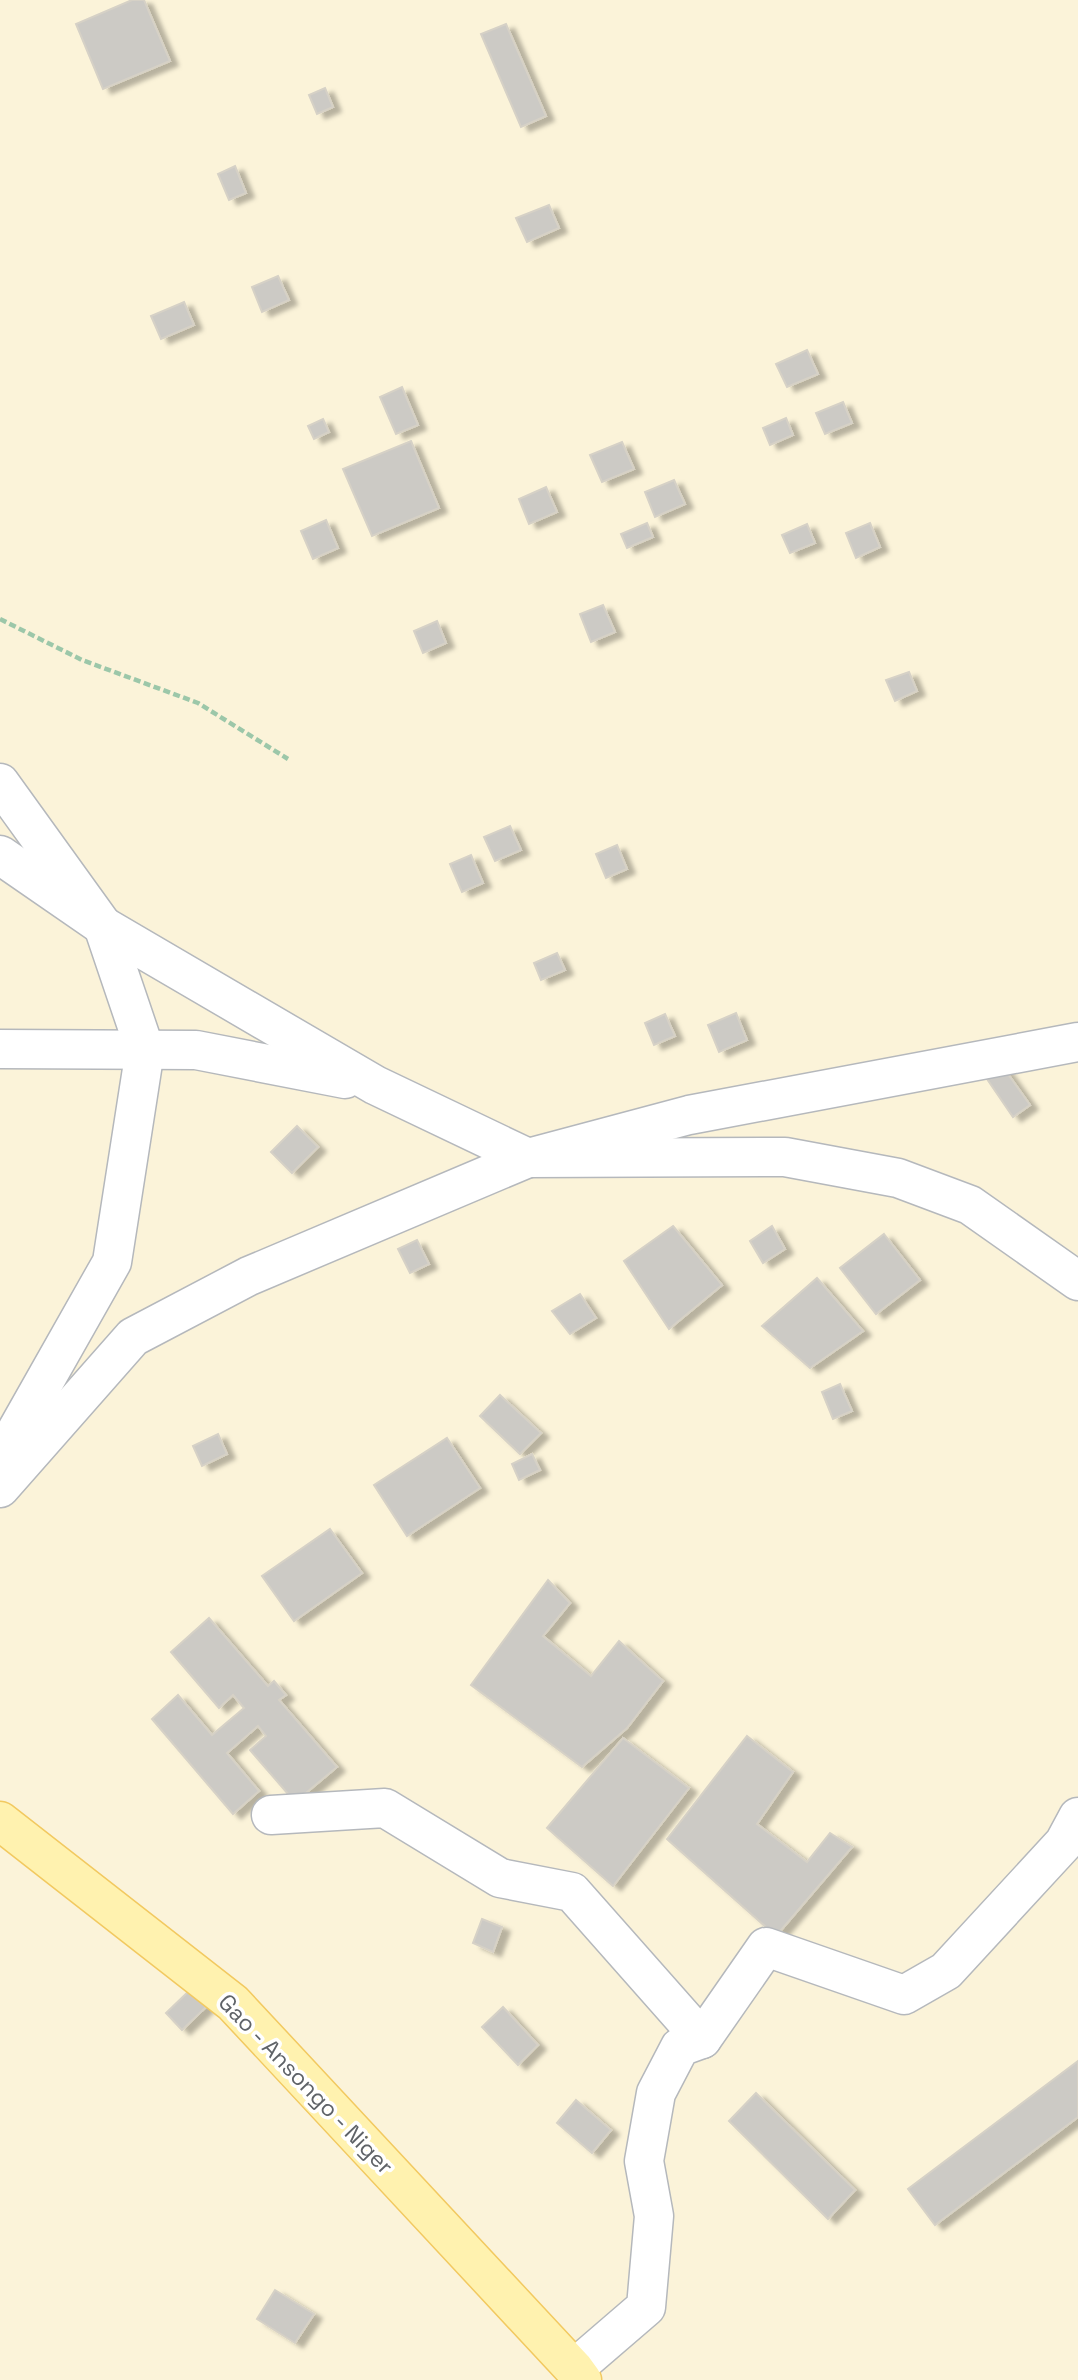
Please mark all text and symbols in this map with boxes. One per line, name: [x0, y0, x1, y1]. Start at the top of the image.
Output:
street label: Gao - Ansongo - Niger: [212, 1987, 400, 2181]

